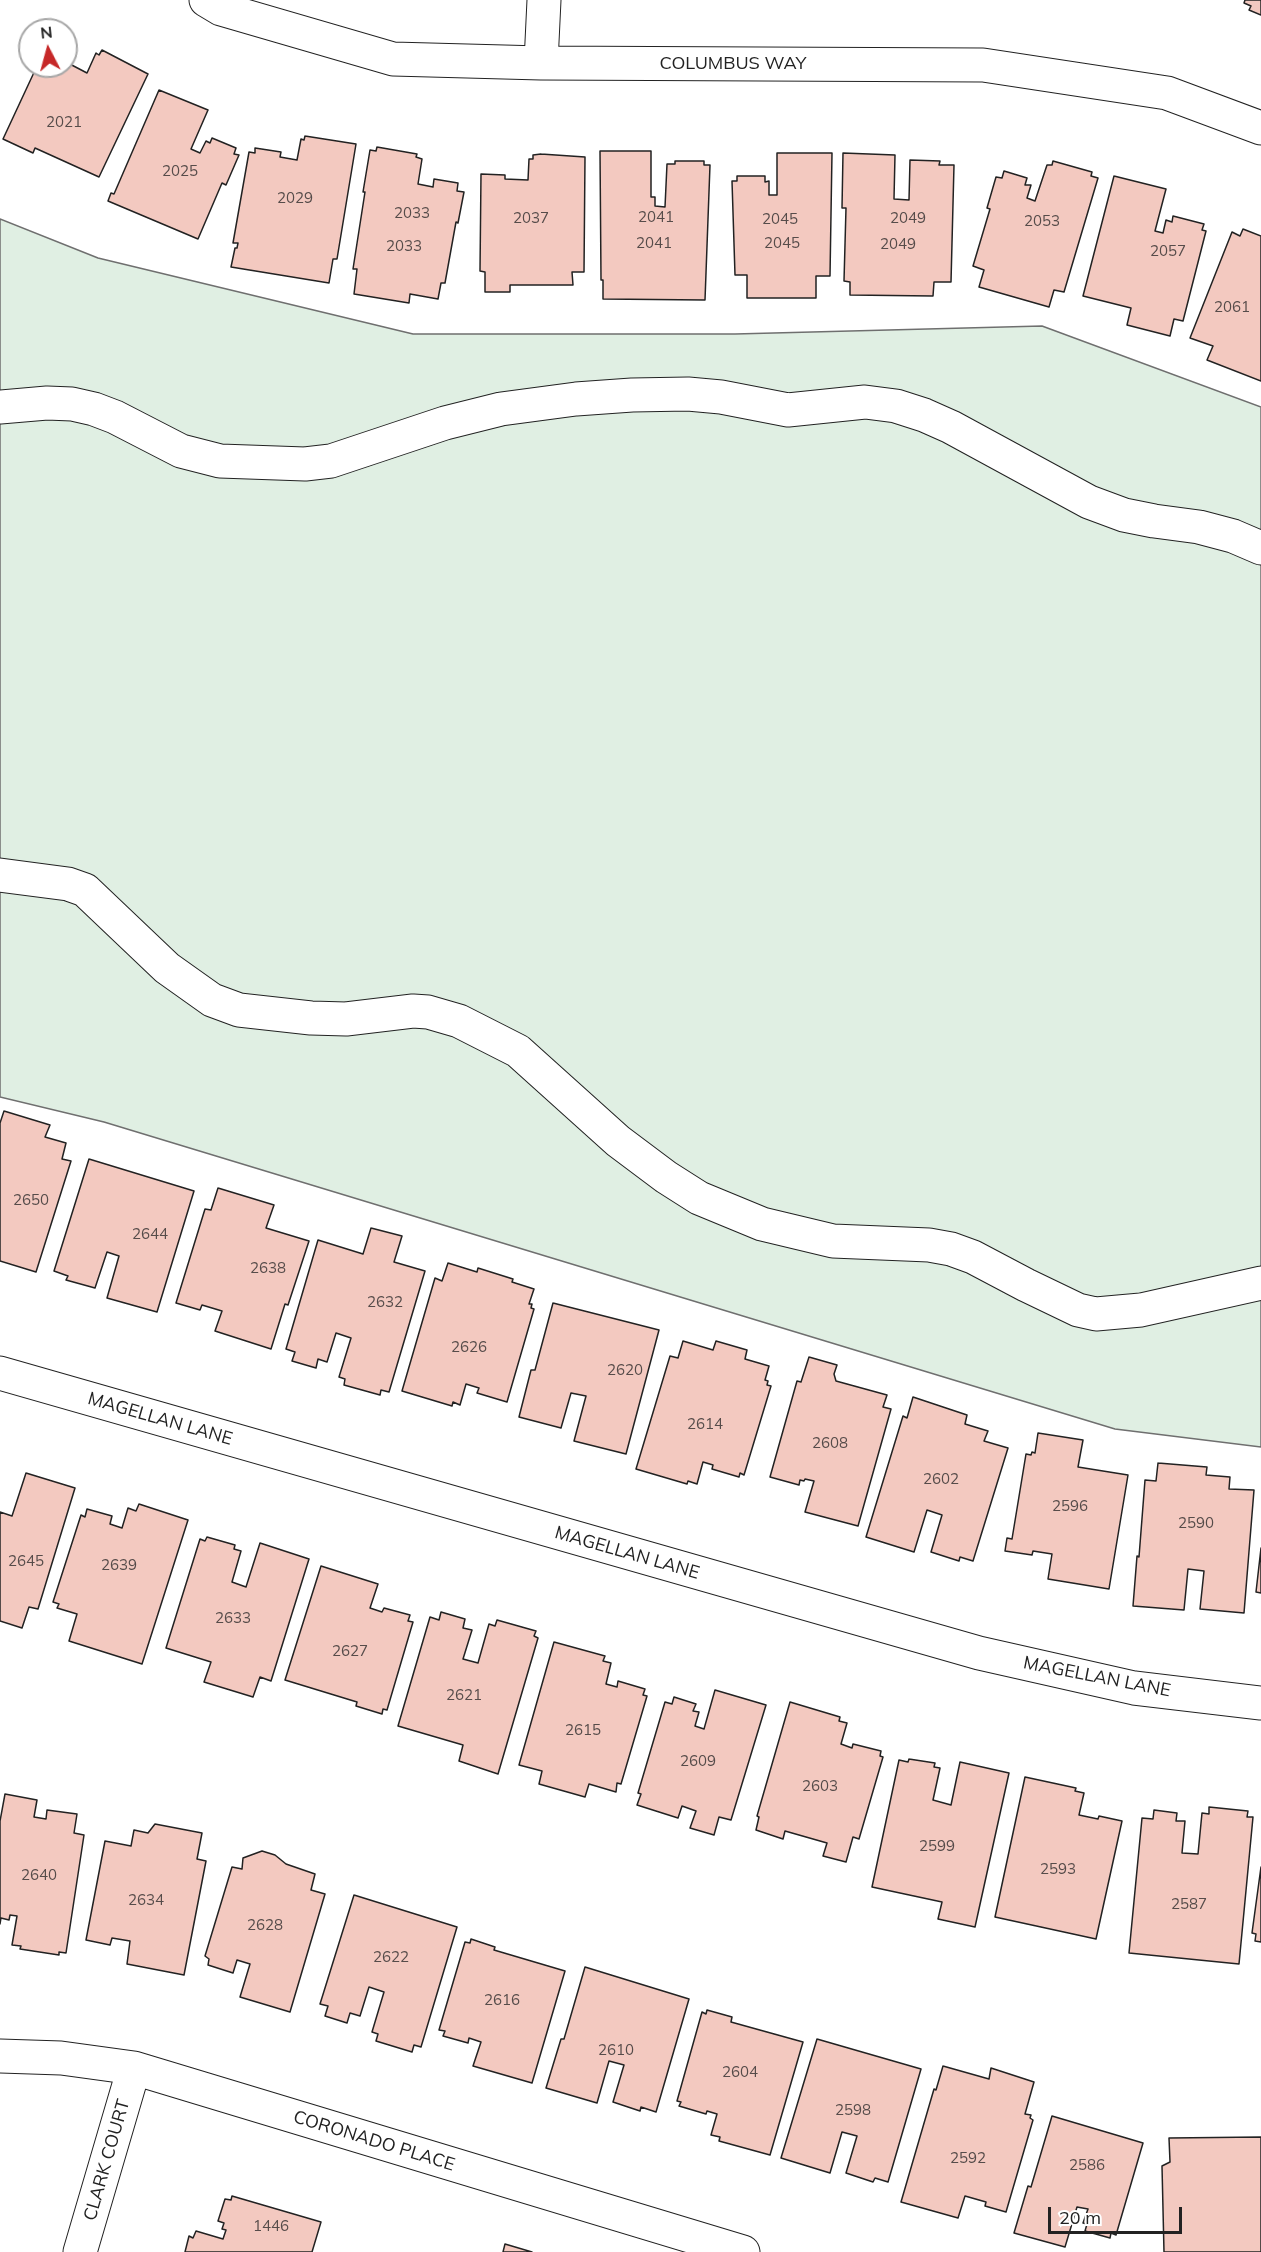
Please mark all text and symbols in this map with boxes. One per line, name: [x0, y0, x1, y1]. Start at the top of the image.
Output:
north arrow: [18, 18, 78, 78]
text: N: [39, 22, 53, 43]
street label: COLUMBUS WAY: [659, 53, 807, 75]
house number: 2021: [46, 113, 82, 131]
house number: 2025: [162, 162, 198, 180]
house number: 2029: [277, 189, 313, 207]
house number: 2033: [394, 204, 430, 222]
house number: 2041: [638, 208, 674, 226]
house number: 2037: [513, 209, 549, 227]
house number: 2049: [890, 209, 926, 227]
house number: 2045: [762, 210, 798, 228]
house number: 2053: [1024, 212, 1060, 230]
house number: 2041: [636, 234, 672, 252]
house number: 2045: [764, 234, 800, 252]
house number: 2049: [880, 235, 916, 253]
house number: 2033: [386, 237, 422, 255]
house number: 2057: [1150, 242, 1186, 260]
house number: 2061: [1214, 298, 1250, 316]
house number: 2650: [13, 1191, 49, 1209]
house number: 2644: [132, 1225, 168, 1243]
house number: 2638: [250, 1259, 286, 1277]
house number: 2632: [367, 1293, 403, 1311]
house number: 2626: [451, 1338, 487, 1356]
house number: 2620: [607, 1361, 643, 1379]
street label: MAGELLAN LANE: [85, 1388, 235, 1450]
house number: 2614: [687, 1415, 723, 1433]
house number: 2608: [812, 1434, 848, 1452]
house number: 2602: [923, 1470, 959, 1488]
house number: 2596: [1052, 1497, 1088, 1515]
house number: 2590: [1178, 1514, 1214, 1532]
street label: MAGELLAN LANE: [552, 1522, 702, 1584]
house number: 2645: [8, 1552, 44, 1570]
house number: 2639: [101, 1556, 137, 1574]
house number: 2633: [215, 1609, 251, 1627]
house number: 2627: [332, 1642, 368, 1660]
street label: MAGELLAN LANE: [1022, 1652, 1172, 1702]
house number: 2621: [446, 1686, 482, 1704]
house number: 2615: [565, 1721, 601, 1739]
house number: 2609: [680, 1752, 716, 1770]
house number: 2603: [802, 1777, 838, 1795]
house number: 2599: [919, 1837, 955, 1855]
house number: 2593: [1040, 1860, 1076, 1878]
house number: 2640: [21, 1866, 57, 1884]
house number: 2634: [128, 1891, 164, 1909]
house number: 2587: [1171, 1895, 1207, 1913]
house number: 2628: [247, 1916, 283, 1934]
house number: 2622: [373, 1948, 409, 1966]
house number: 2616: [484, 1991, 520, 2009]
house number: 2610: [598, 2041, 634, 2059]
house number: 2604: [722, 2063, 758, 2081]
street label: CLARK COURT: [79, 2097, 135, 2223]
house number: 2598: [835, 2101, 871, 2119]
street label: CORONADO PLACE: [291, 2106, 457, 2176]
house number: 2592: [950, 2149, 986, 2167]
house number: 2586: [1069, 2156, 1105, 2174]
scale bar: [1051, 2195, 1184, 2233]
text: 20 m: [1059, 2206, 1101, 2229]
house number: 1446: [253, 2217, 289, 2235]

